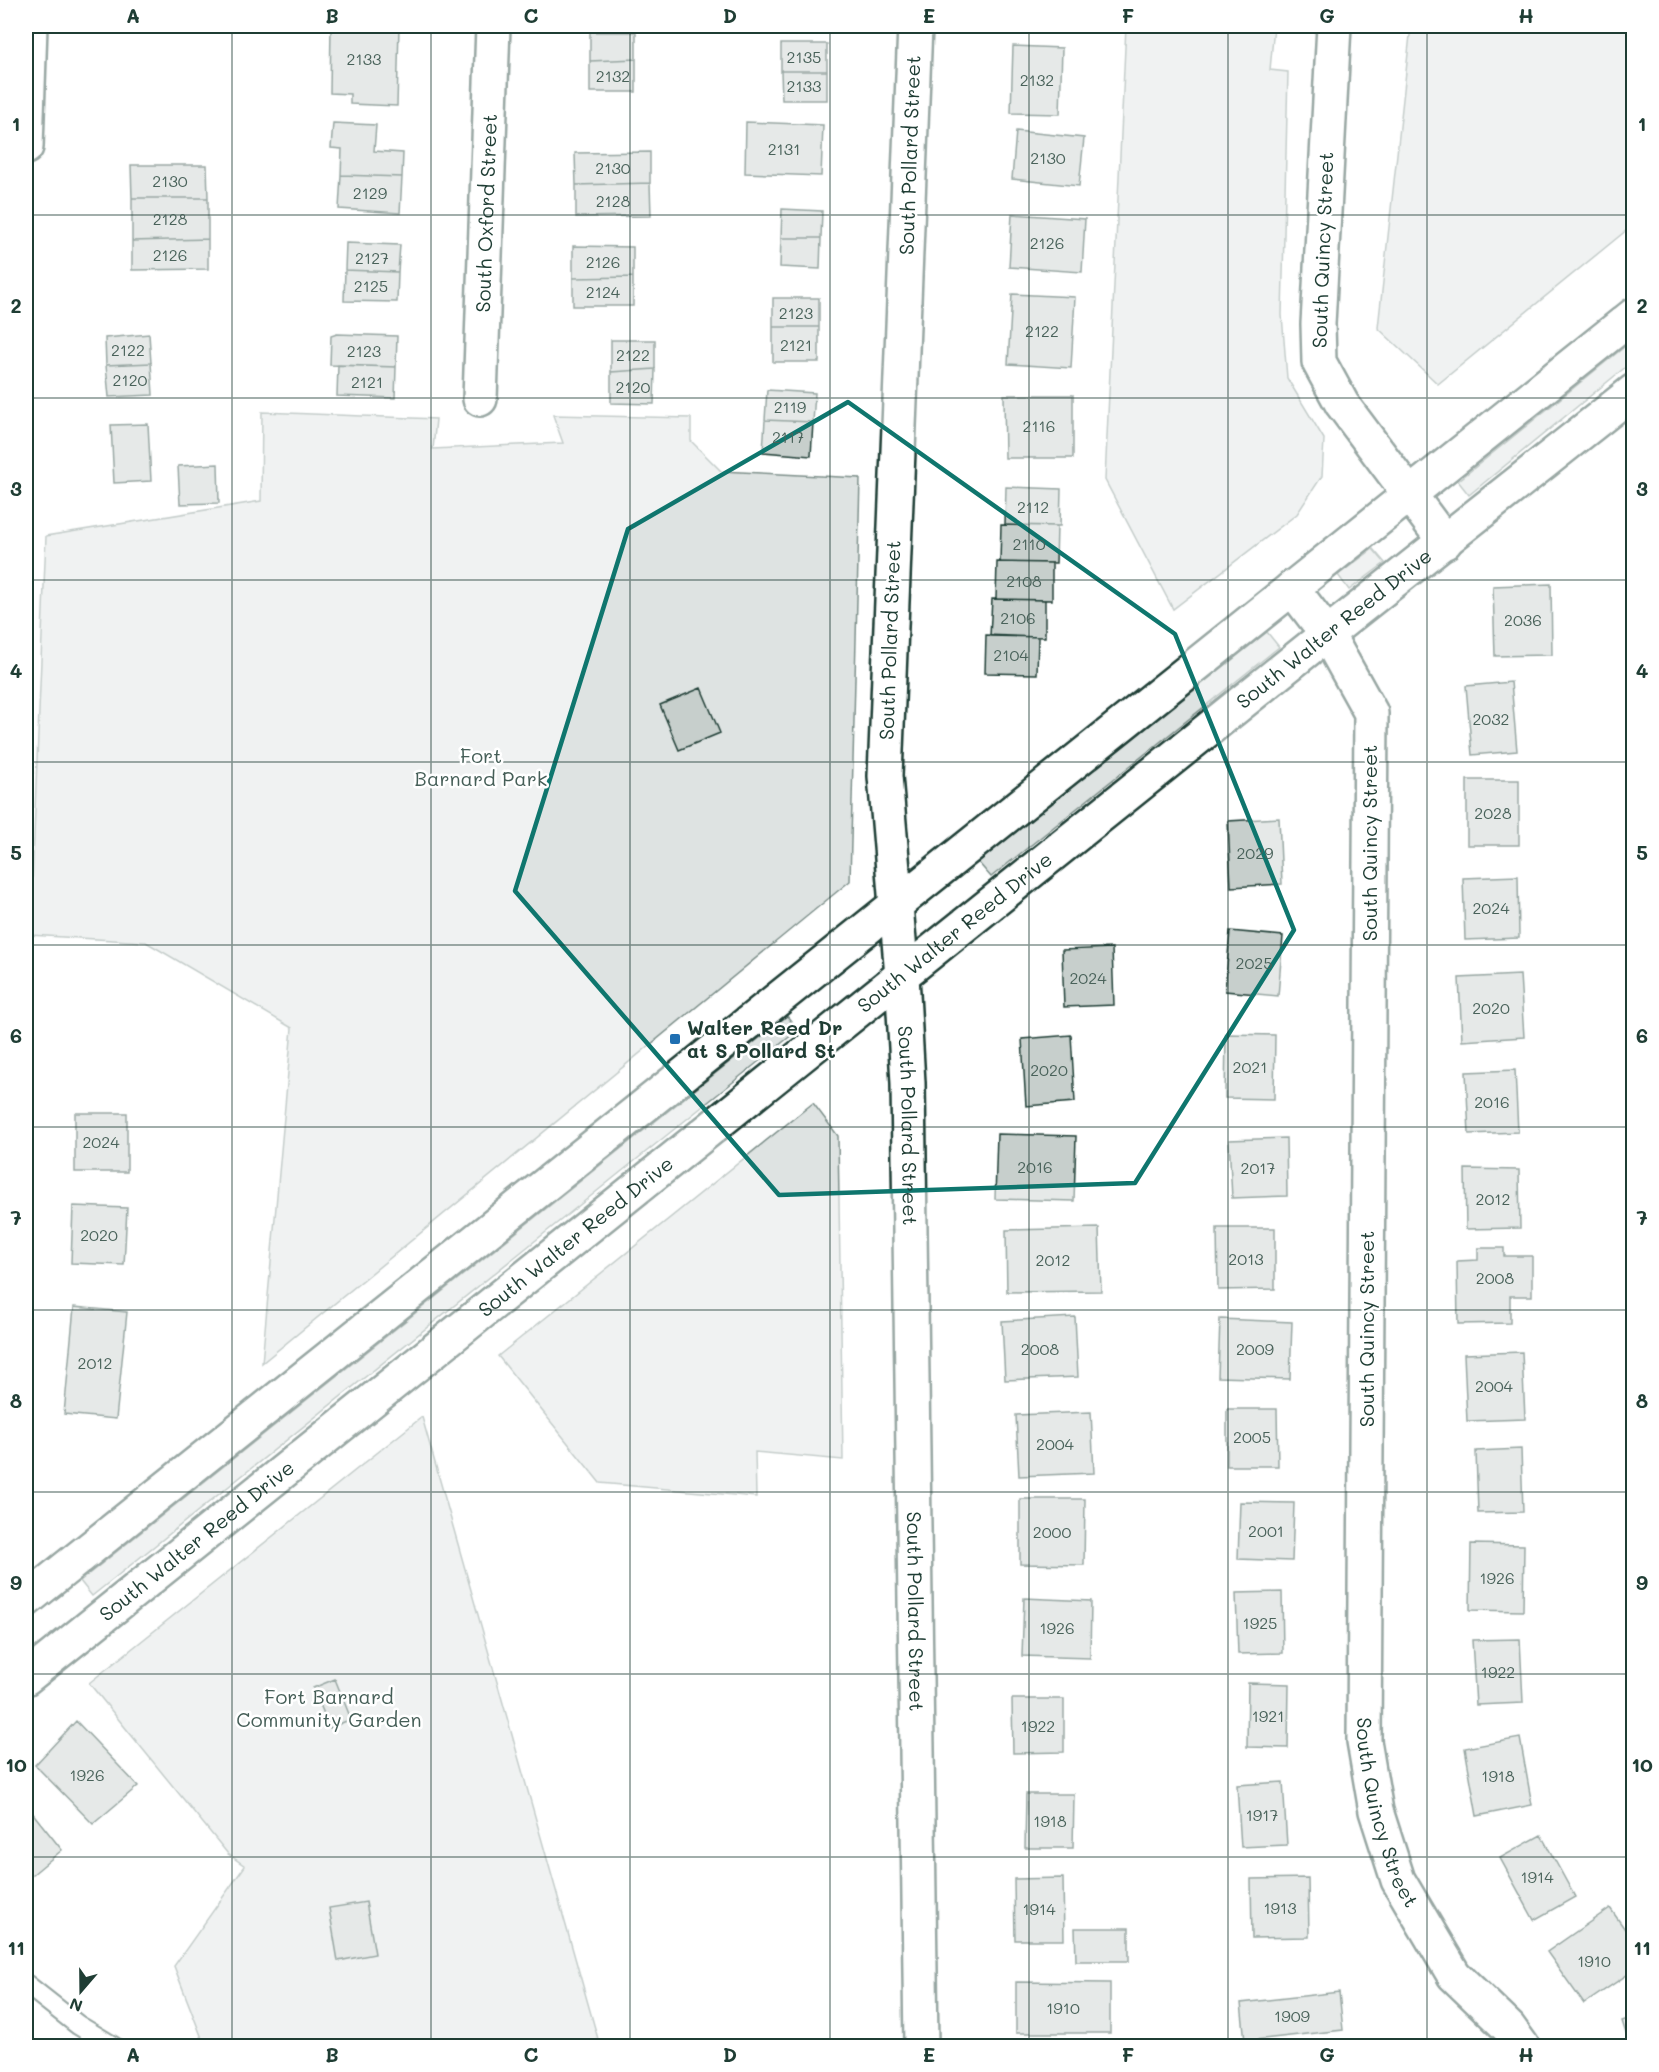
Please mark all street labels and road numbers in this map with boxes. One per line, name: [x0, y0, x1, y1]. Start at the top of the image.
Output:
street label: South Pollard Street: [893, 55, 925, 255]
street label: South Oxford Street: [469, 113, 502, 313]
street label: South Quincy Street: [1306, 151, 1338, 349]
street label: South Pollard Street: [873, 540, 905, 740]
street label: South Walter Reed Drive: [1230, 542, 1437, 714]
street label: South Quincy Street: [1356, 745, 1382, 941]
street label: South Walter Reed Drive: [851, 846, 1057, 1018]
street label: South Pollard Street: [893, 1025, 924, 1226]
street label: South Walter Reed Drive: [472, 1150, 678, 1322]
street label: South Quincy Street: [1353, 1231, 1379, 1427]
street label: South Walter Reed Drive: [93, 1454, 299, 1626]
street label: South Pollard Street: [902, 1511, 930, 1712]
street label: South Quincy Street: [1352, 1717, 1425, 1912]

